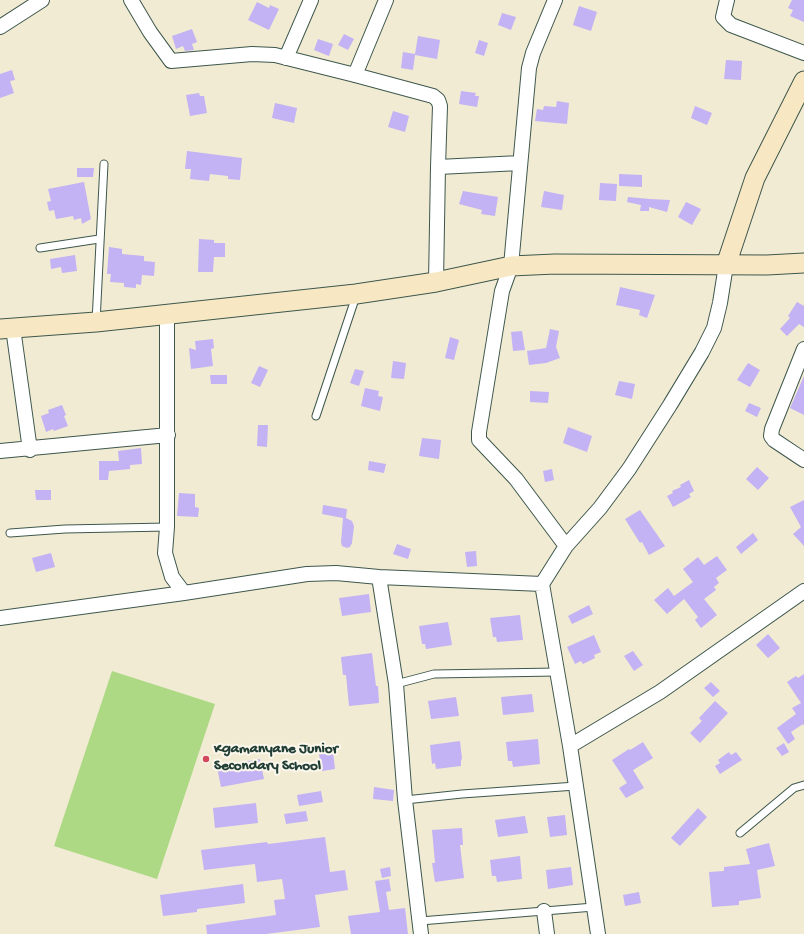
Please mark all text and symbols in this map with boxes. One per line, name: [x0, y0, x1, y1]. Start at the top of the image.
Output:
place label: Kgamanyane Junior Secondary School: [214, 741, 338, 776]
marker: Kgamanyane Junior Secondary School: [201, 754, 211, 764]

